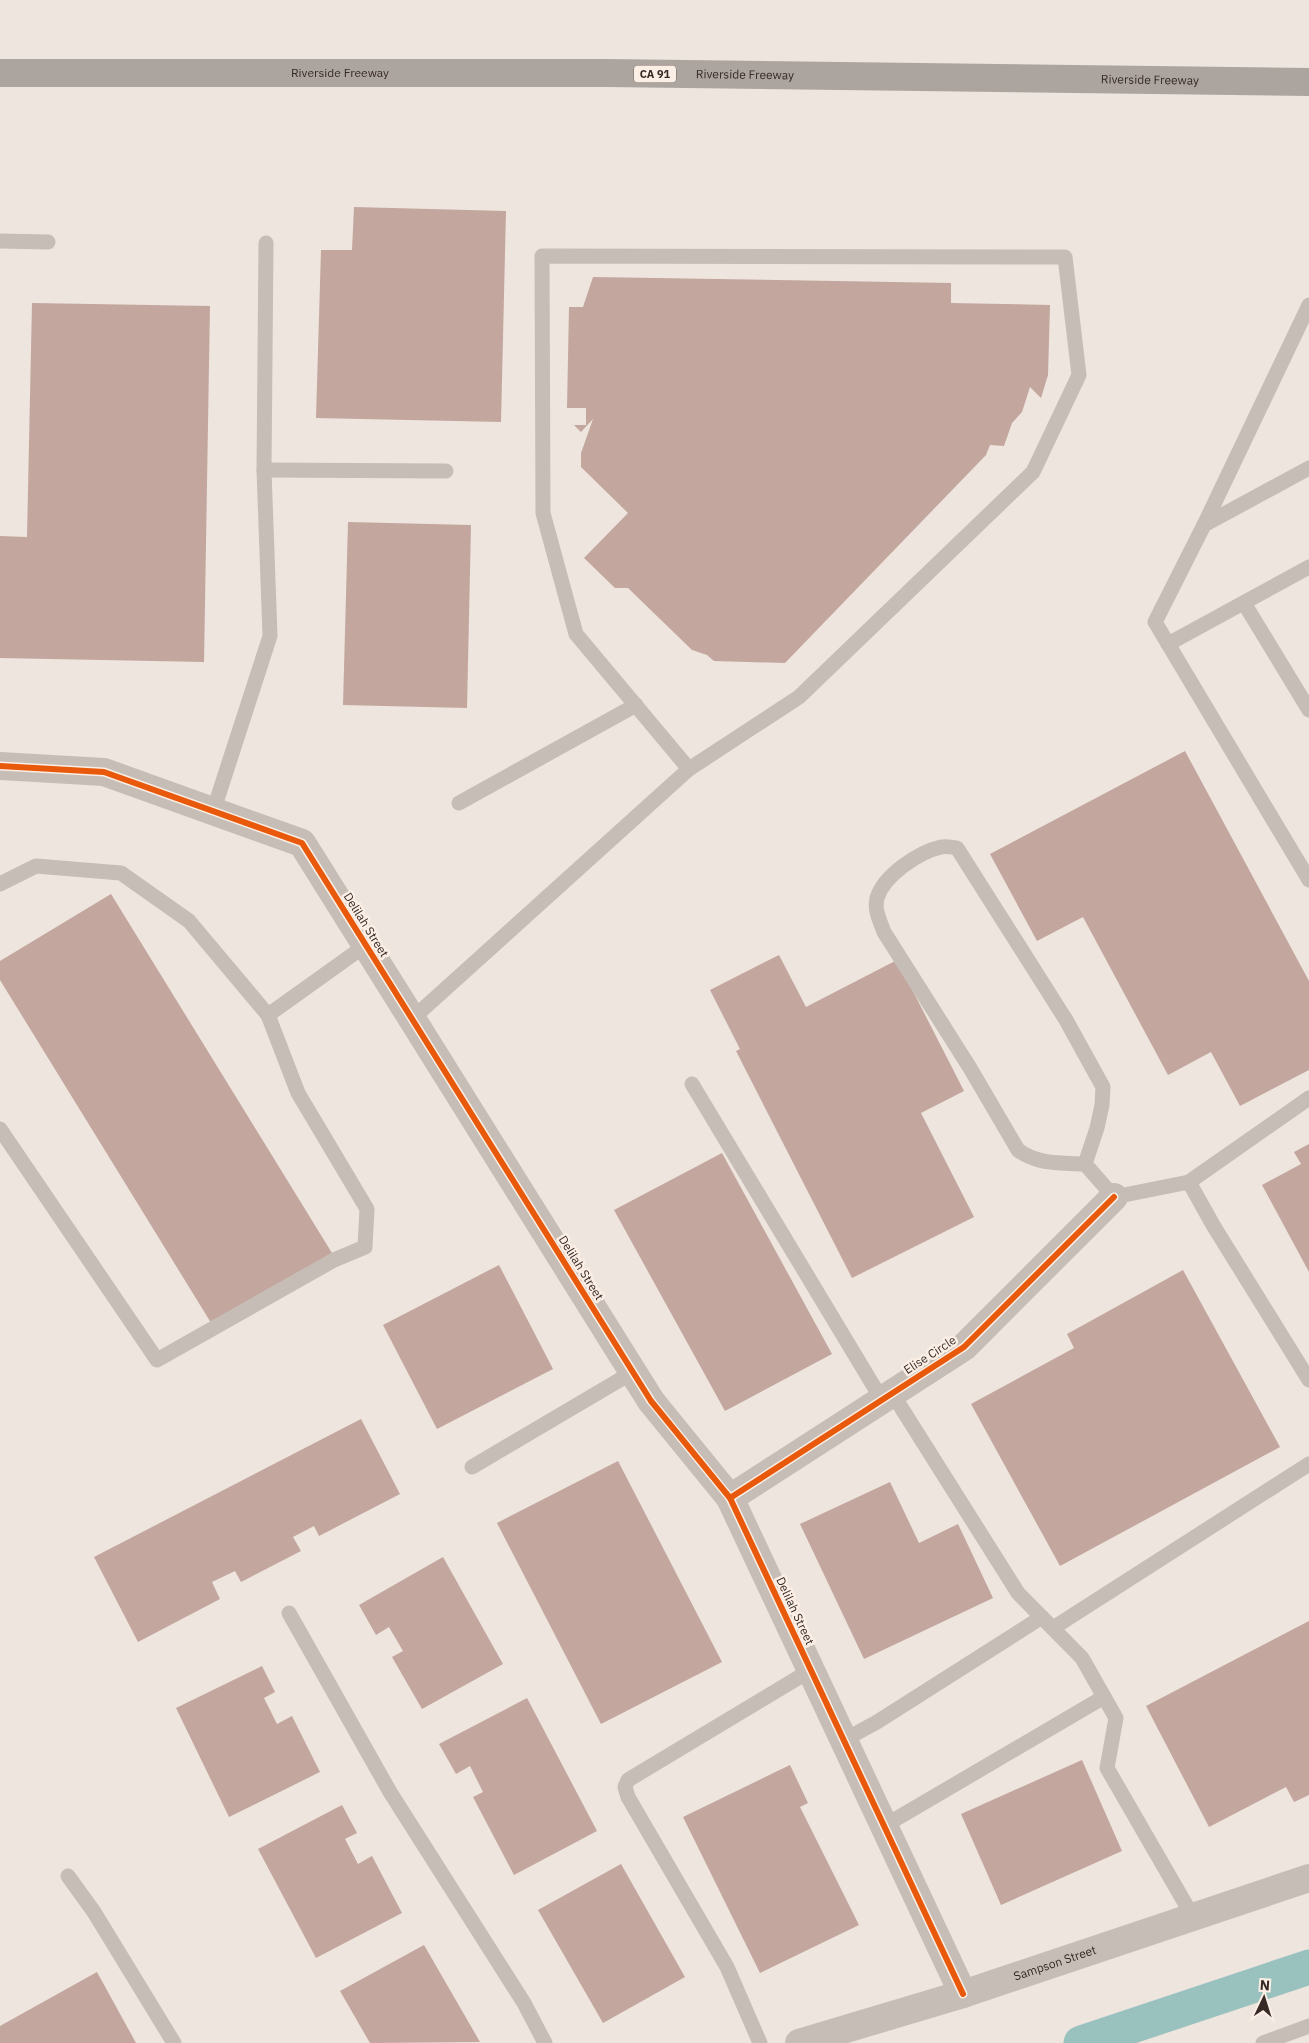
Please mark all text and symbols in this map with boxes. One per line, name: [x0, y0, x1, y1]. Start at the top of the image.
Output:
street label: Riverside Freeway: [291, 65, 389, 80]
road number: CA 91: [634, 66, 676, 82]
street label: Riverside Freeway: [696, 66, 794, 82]
street label: Riverside Freeway: [1101, 71, 1199, 88]
street label: Delilah Street: [341, 890, 392, 960]
street label: Delilah Street: [556, 1233, 607, 1303]
street label: Elise Circle: [901, 1332, 959, 1377]
street label: Delilah Street: [773, 1574, 818, 1647]
street label: Sampson Street: [1011, 1942, 1098, 1984]
north arrow: [1239, 1973, 1289, 2023]
text: N: [1259, 1976, 1271, 1994]

